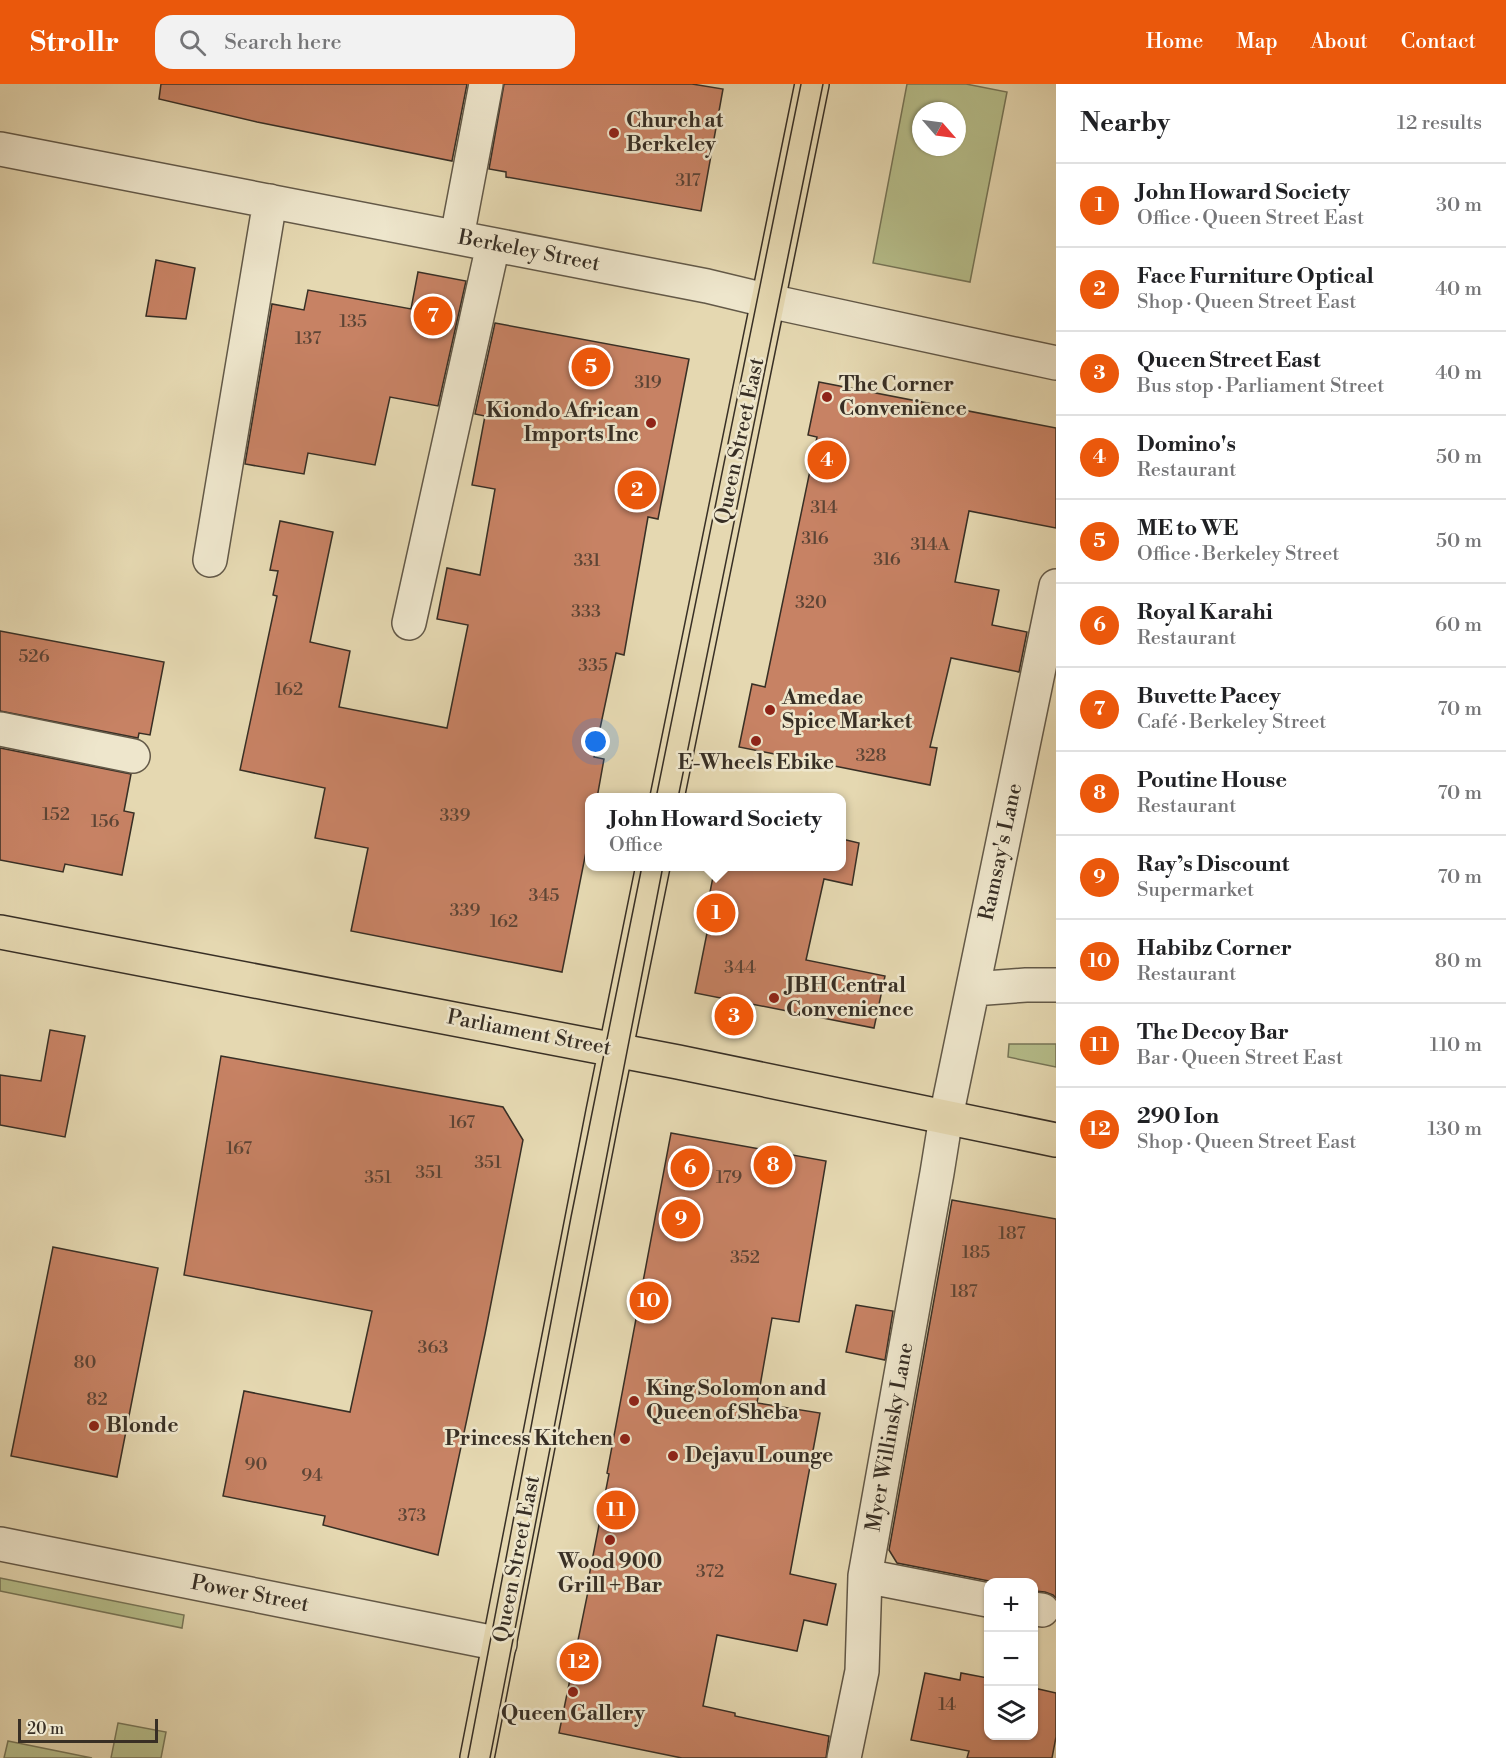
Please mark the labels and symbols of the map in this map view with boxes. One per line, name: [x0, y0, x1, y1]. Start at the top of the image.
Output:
north arrow: [912, 102, 966, 156]
place label: Church at Berkeley: [626, 108, 724, 158]
marker: Church at Berkeley: [607, 126, 621, 140]
house number: 317: [675, 169, 701, 192]
street label: Berkeley Street: [455, 224, 603, 278]
pin: 7: [414, 294, 452, 338]
house number: 135: [339, 310, 367, 333]
house number: 137: [295, 327, 321, 350]
pin: 5: [572, 344, 610, 390]
street label: Queen Street East: [710, 355, 770, 527]
house number: 319: [634, 371, 662, 394]
place label: The Corner Convenience: [839, 372, 967, 422]
marker: The Corner Convenience: [820, 390, 834, 404]
place label: Kiondo African Imports Inc: [486, 398, 639, 448]
marker: Kiondo African Imports Inc: [644, 416, 658, 430]
pin: 4: [808, 438, 846, 482]
pin: 2: [618, 468, 656, 512]
house number: 314: [810, 496, 838, 519]
house number: 316: [801, 527, 829, 550]
house number: 314A: [910, 533, 950, 556]
house number: 316: [873, 548, 901, 571]
house number: 331: [573, 549, 601, 572]
house number: 320: [795, 591, 827, 614]
house number: 333: [571, 600, 601, 623]
house number: 526: [18, 645, 50, 668]
house number: 335: [578, 654, 608, 677]
house number: 162: [275, 678, 303, 701]
place label: Amedae Spice Market: [781, 685, 912, 735]
marker: Amedae Spice Market: [763, 703, 777, 717]
your location: [581, 727, 610, 756]
marker: E-Wheels Ebike: [749, 734, 763, 748]
house number: 328: [855, 744, 887, 767]
place label: E-Wheels Ebike: [678, 750, 834, 776]
street label: Ramsay's Lane: [974, 781, 1028, 923]
house number: 152: [42, 803, 70, 826]
house number: 339: [440, 804, 470, 827]
house number: 156: [91, 810, 119, 833]
house number: 345: [529, 884, 560, 907]
pin: 1: [696, 890, 736, 936]
house number: 339: [450, 899, 480, 922]
house number: 162: [490, 910, 518, 933]
house number: 344: [724, 956, 756, 979]
place label: JBH Central Convenience: [783, 973, 914, 1023]
marker: JBH Central Convenience: [767, 991, 781, 1005]
pin: 3: [714, 994, 754, 1038]
street label: Parliament Street: [445, 1004, 614, 1062]
house number: 167: [449, 1111, 475, 1134]
house number: 167: [226, 1137, 252, 1160]
pin: 8: [754, 1142, 792, 1188]
pin: 6: [670, 1146, 710, 1190]
house number: 351: [474, 1151, 502, 1174]
house number: 351: [415, 1161, 443, 1184]
house number: 351: [364, 1166, 392, 1189]
house number: 179: [716, 1166, 742, 1189]
pin: 9: [662, 1196, 700, 1242]
house number: 187: [998, 1222, 1026, 1245]
house number: 185: [962, 1241, 990, 1264]
house number: 352: [730, 1246, 760, 1269]
pin: 10: [630, 1278, 668, 1324]
house number: 187: [950, 1280, 978, 1303]
house number: 363: [418, 1336, 448, 1359]
street label: Myer Willinsky Lane: [861, 1340, 919, 1534]
house number: 80: [74, 1351, 97, 1374]
place label: King Solomon and Queen of Sheba: [646, 1376, 827, 1426]
house number: 82: [86, 1388, 108, 1411]
marker: King Solomon and Queen of Sheba: [627, 1394, 641, 1408]
place label: Blonde: [106, 1413, 178, 1439]
marker: Blonde: [87, 1419, 101, 1433]
place label: Princess Kitchen: [445, 1426, 613, 1452]
marker: Princess Kitchen: [618, 1432, 632, 1446]
place label: Dejavu Lounge: [685, 1443, 833, 1469]
marker: Dejavu Lounge: [666, 1449, 680, 1463]
house number: 90: [245, 1453, 267, 1476]
house number: 94: [301, 1464, 323, 1487]
street label: Queen Street East: [488, 1473, 546, 1645]
pin: 11: [596, 1488, 636, 1532]
house number: 373: [398, 1504, 426, 1527]
marker: Wood 900 Grill + Bar: [603, 1533, 617, 1547]
place label: Wood 900 Grill + Bar: [557, 1549, 662, 1599]
house number: 372: [696, 1560, 724, 1583]
street label: Power Street: [189, 1570, 312, 1618]
pin: 12: [560, 1640, 598, 1684]
marker: Queen Gallery: [566, 1685, 580, 1699]
house number: 14: [938, 1693, 956, 1716]
place label: Queen Gallery: [501, 1701, 645, 1727]
scale bar: [18, 1716, 158, 1744]

